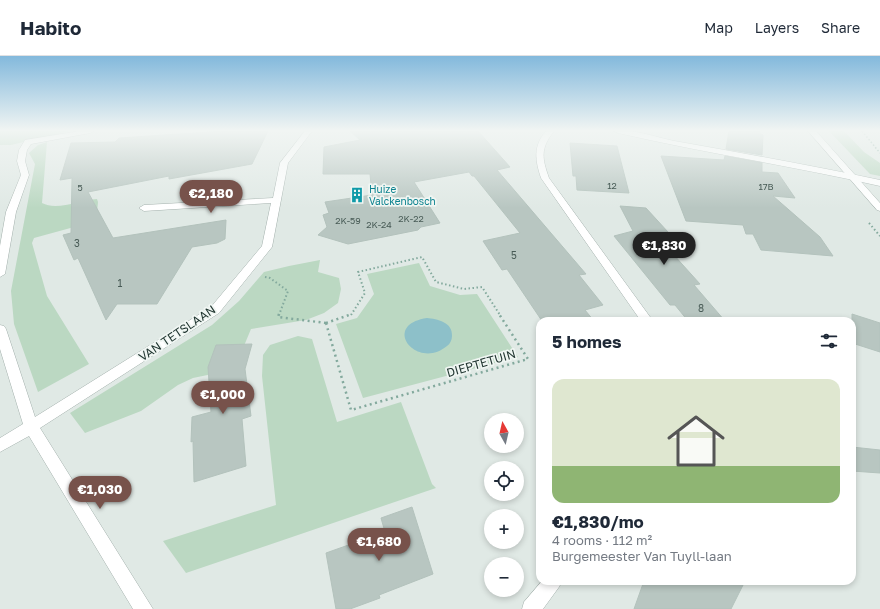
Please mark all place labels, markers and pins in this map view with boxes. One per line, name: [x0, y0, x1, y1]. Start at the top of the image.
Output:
pin: €2,180: [178, 180, 244, 214]
place label: Huize Valckenbosch: [369, 183, 436, 207]
building icon: Huize Valckenbosch: [348, 186, 366, 204]
pin: €1,830: [631, 232, 697, 266]
pin: €1,000: [190, 381, 256, 415]
pin: €1,030: [67, 476, 133, 510]
pin: €1,680: [346, 528, 412, 562]

